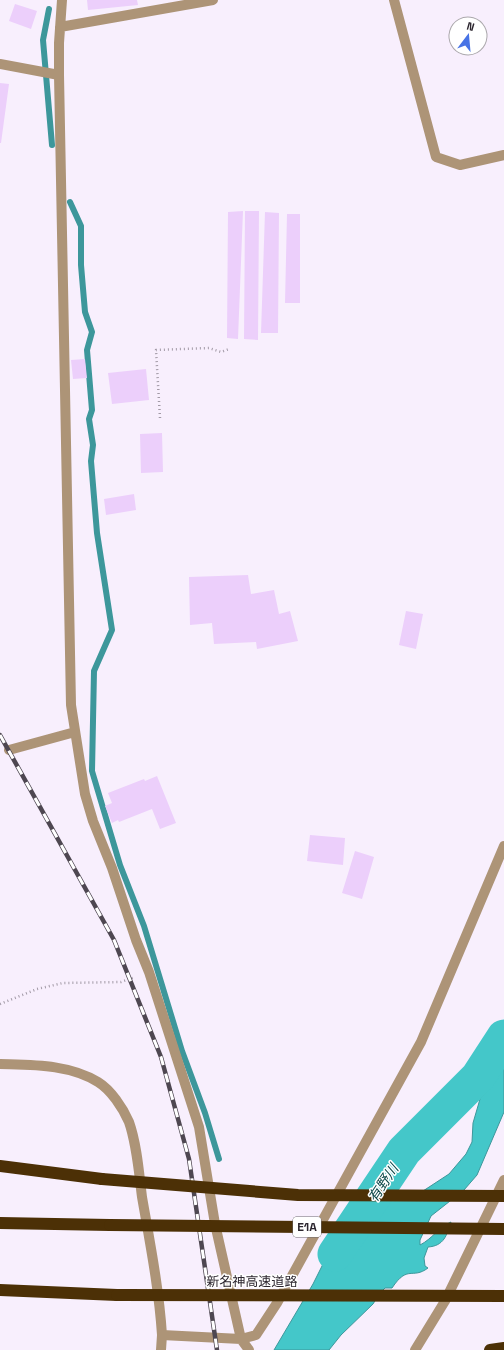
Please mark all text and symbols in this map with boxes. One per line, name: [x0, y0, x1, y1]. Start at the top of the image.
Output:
north arrow: [448, 16, 488, 56]
text: N: [465, 19, 476, 34]
water label: 有野川: [364, 1159, 403, 1205]
road number: E1A: [293, 1217, 321, 1237]
street label: 新名神高速道路: [206, 1273, 298, 1290]

